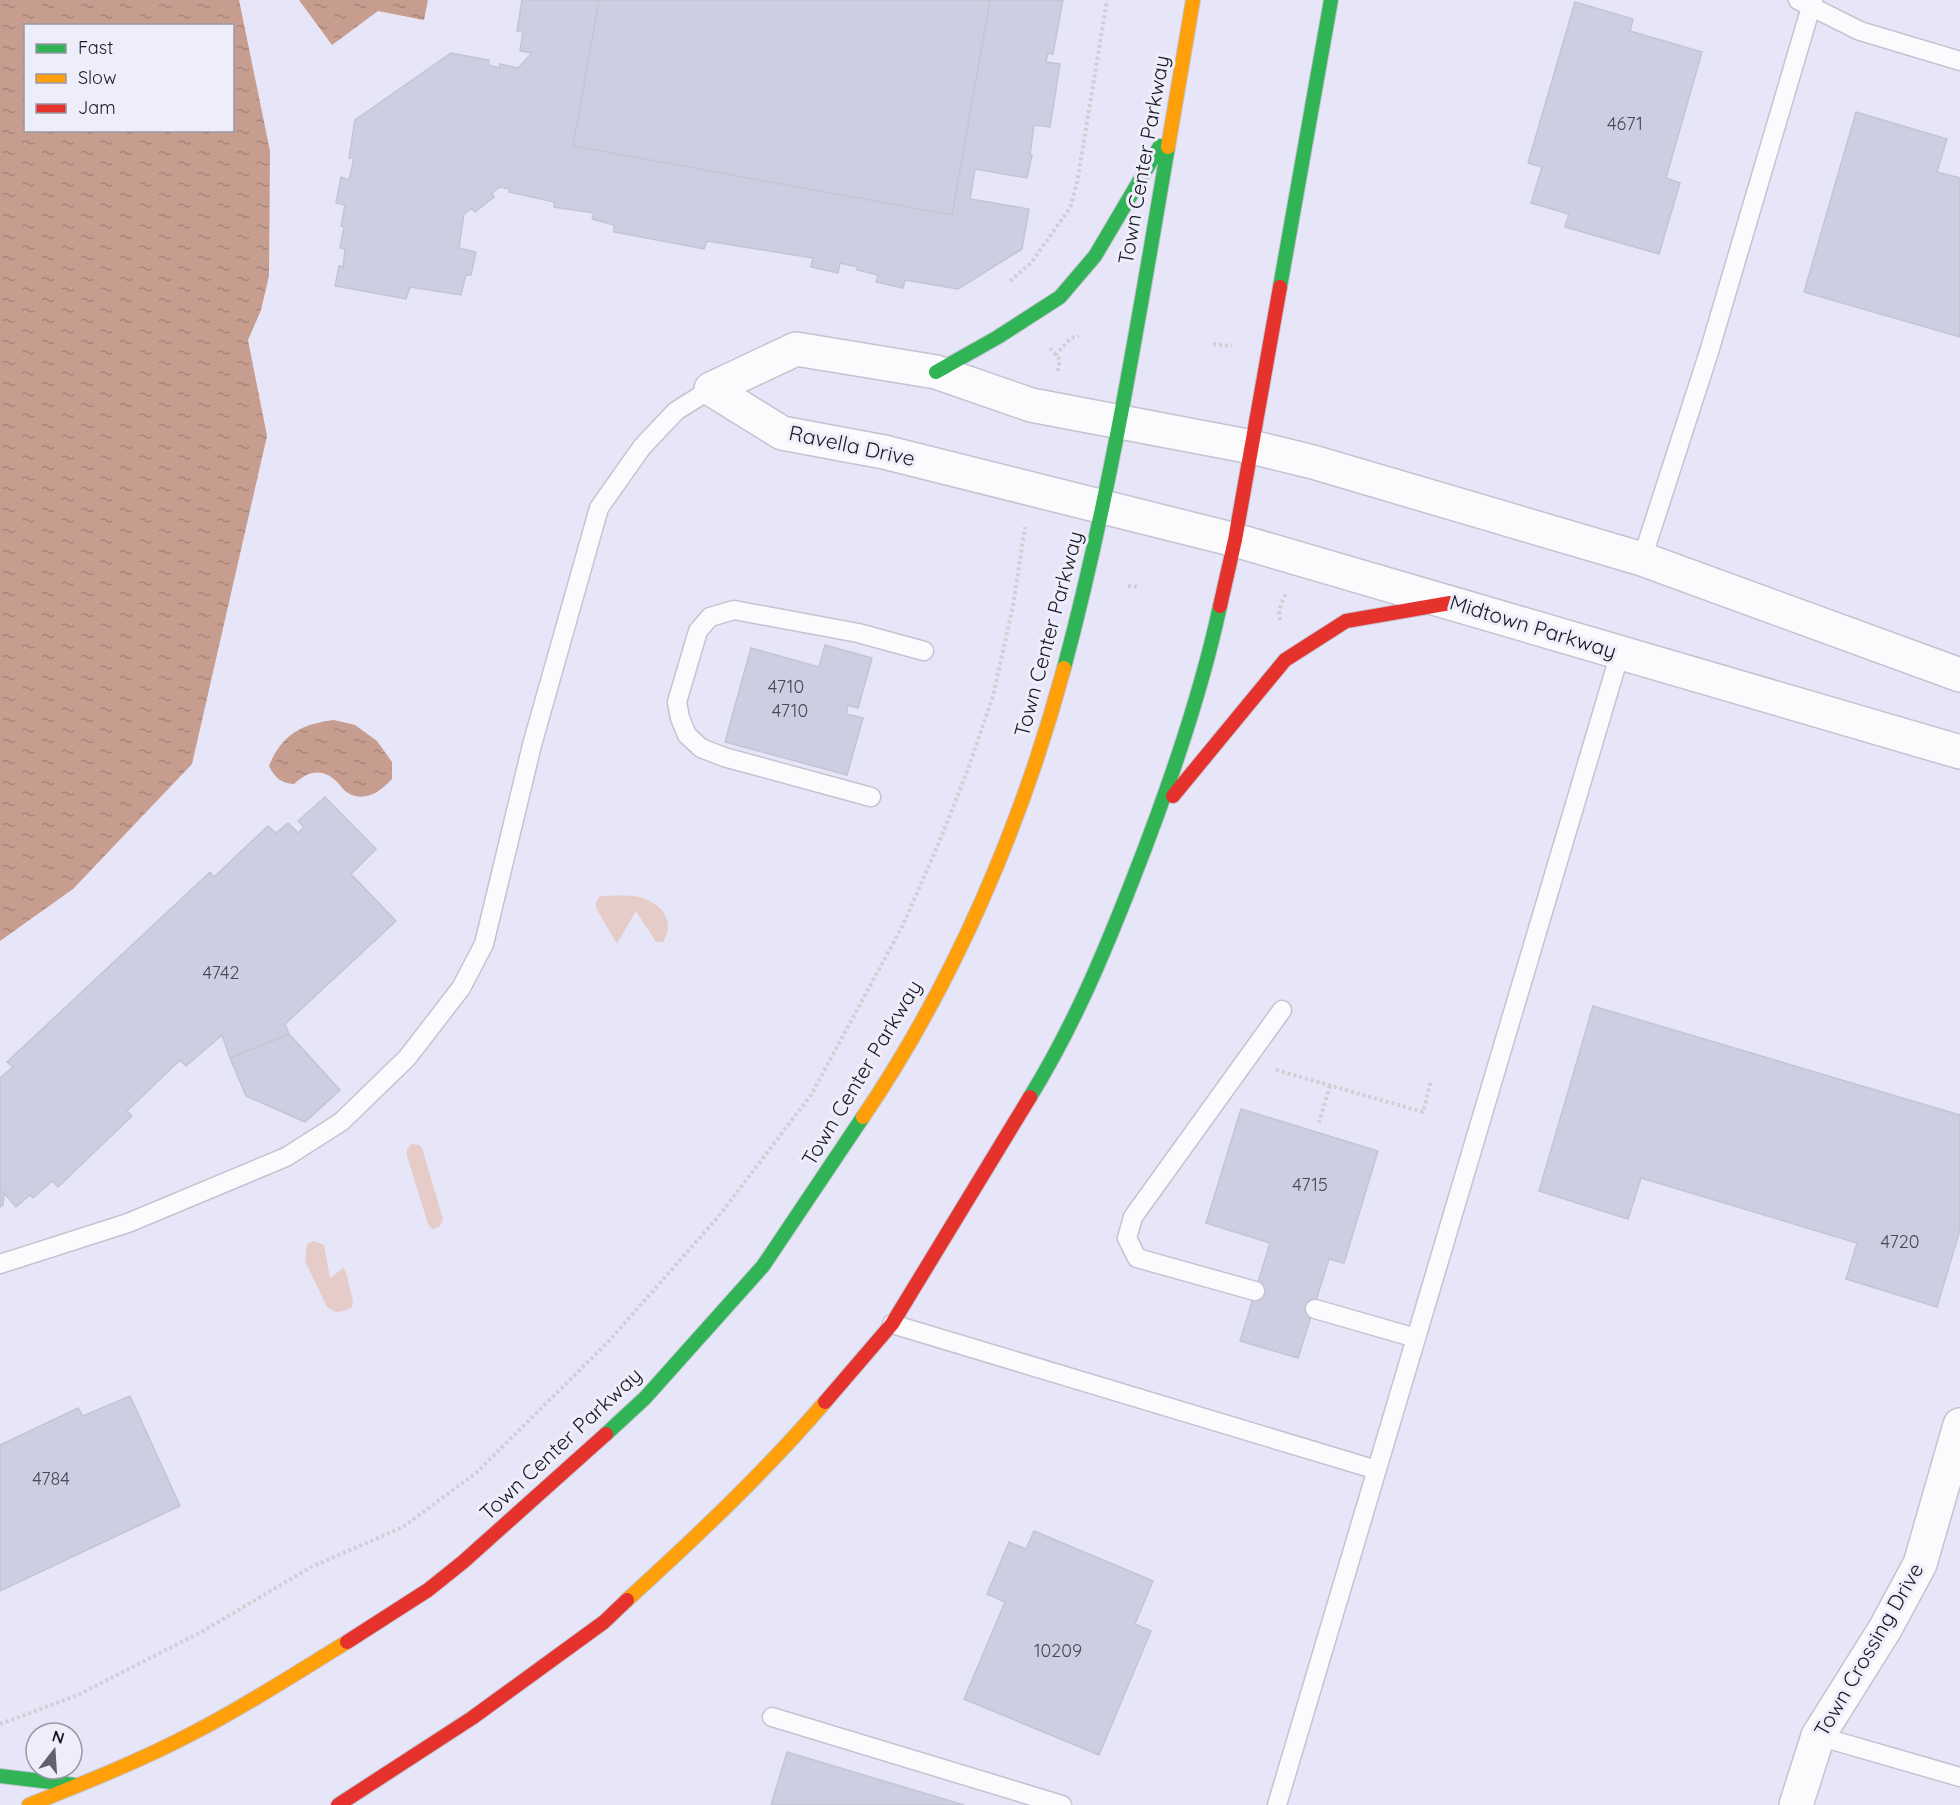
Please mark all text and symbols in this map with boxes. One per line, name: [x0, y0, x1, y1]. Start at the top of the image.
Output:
legend: [24, 24, 234, 132]
text: Fast: [78, 36, 113, 59]
street label: Town Center Parkway: [1112, 53, 1174, 266]
text: Slow: [78, 66, 116, 89]
text: Jam: [78, 96, 116, 119]
house number: 4671: [1607, 112, 1643, 135]
street label: Ravella Drive: [787, 419, 918, 471]
street label: Town Center Parkway: [1008, 528, 1088, 739]
street label: Midtown Parkway: [1447, 588, 1620, 664]
house number: 4710: [768, 675, 804, 698]
house number: 4710: [772, 699, 808, 722]
house number: 4742: [203, 961, 239, 984]
street label: Town Center Parkway: [795, 975, 927, 1170]
house number: 4715: [1292, 1173, 1328, 1196]
house number: 4720: [1881, 1230, 1919, 1253]
street label: Town Center Parkway: [474, 1361, 647, 1525]
house number: 4784: [32, 1467, 70, 1490]
street label: Town Crossing Drive: [1808, 1558, 1928, 1741]
house number: 10209: [1034, 1639, 1082, 1662]
north arrow: [24, 1721, 84, 1781]
text: N: [50, 1725, 67, 1748]

